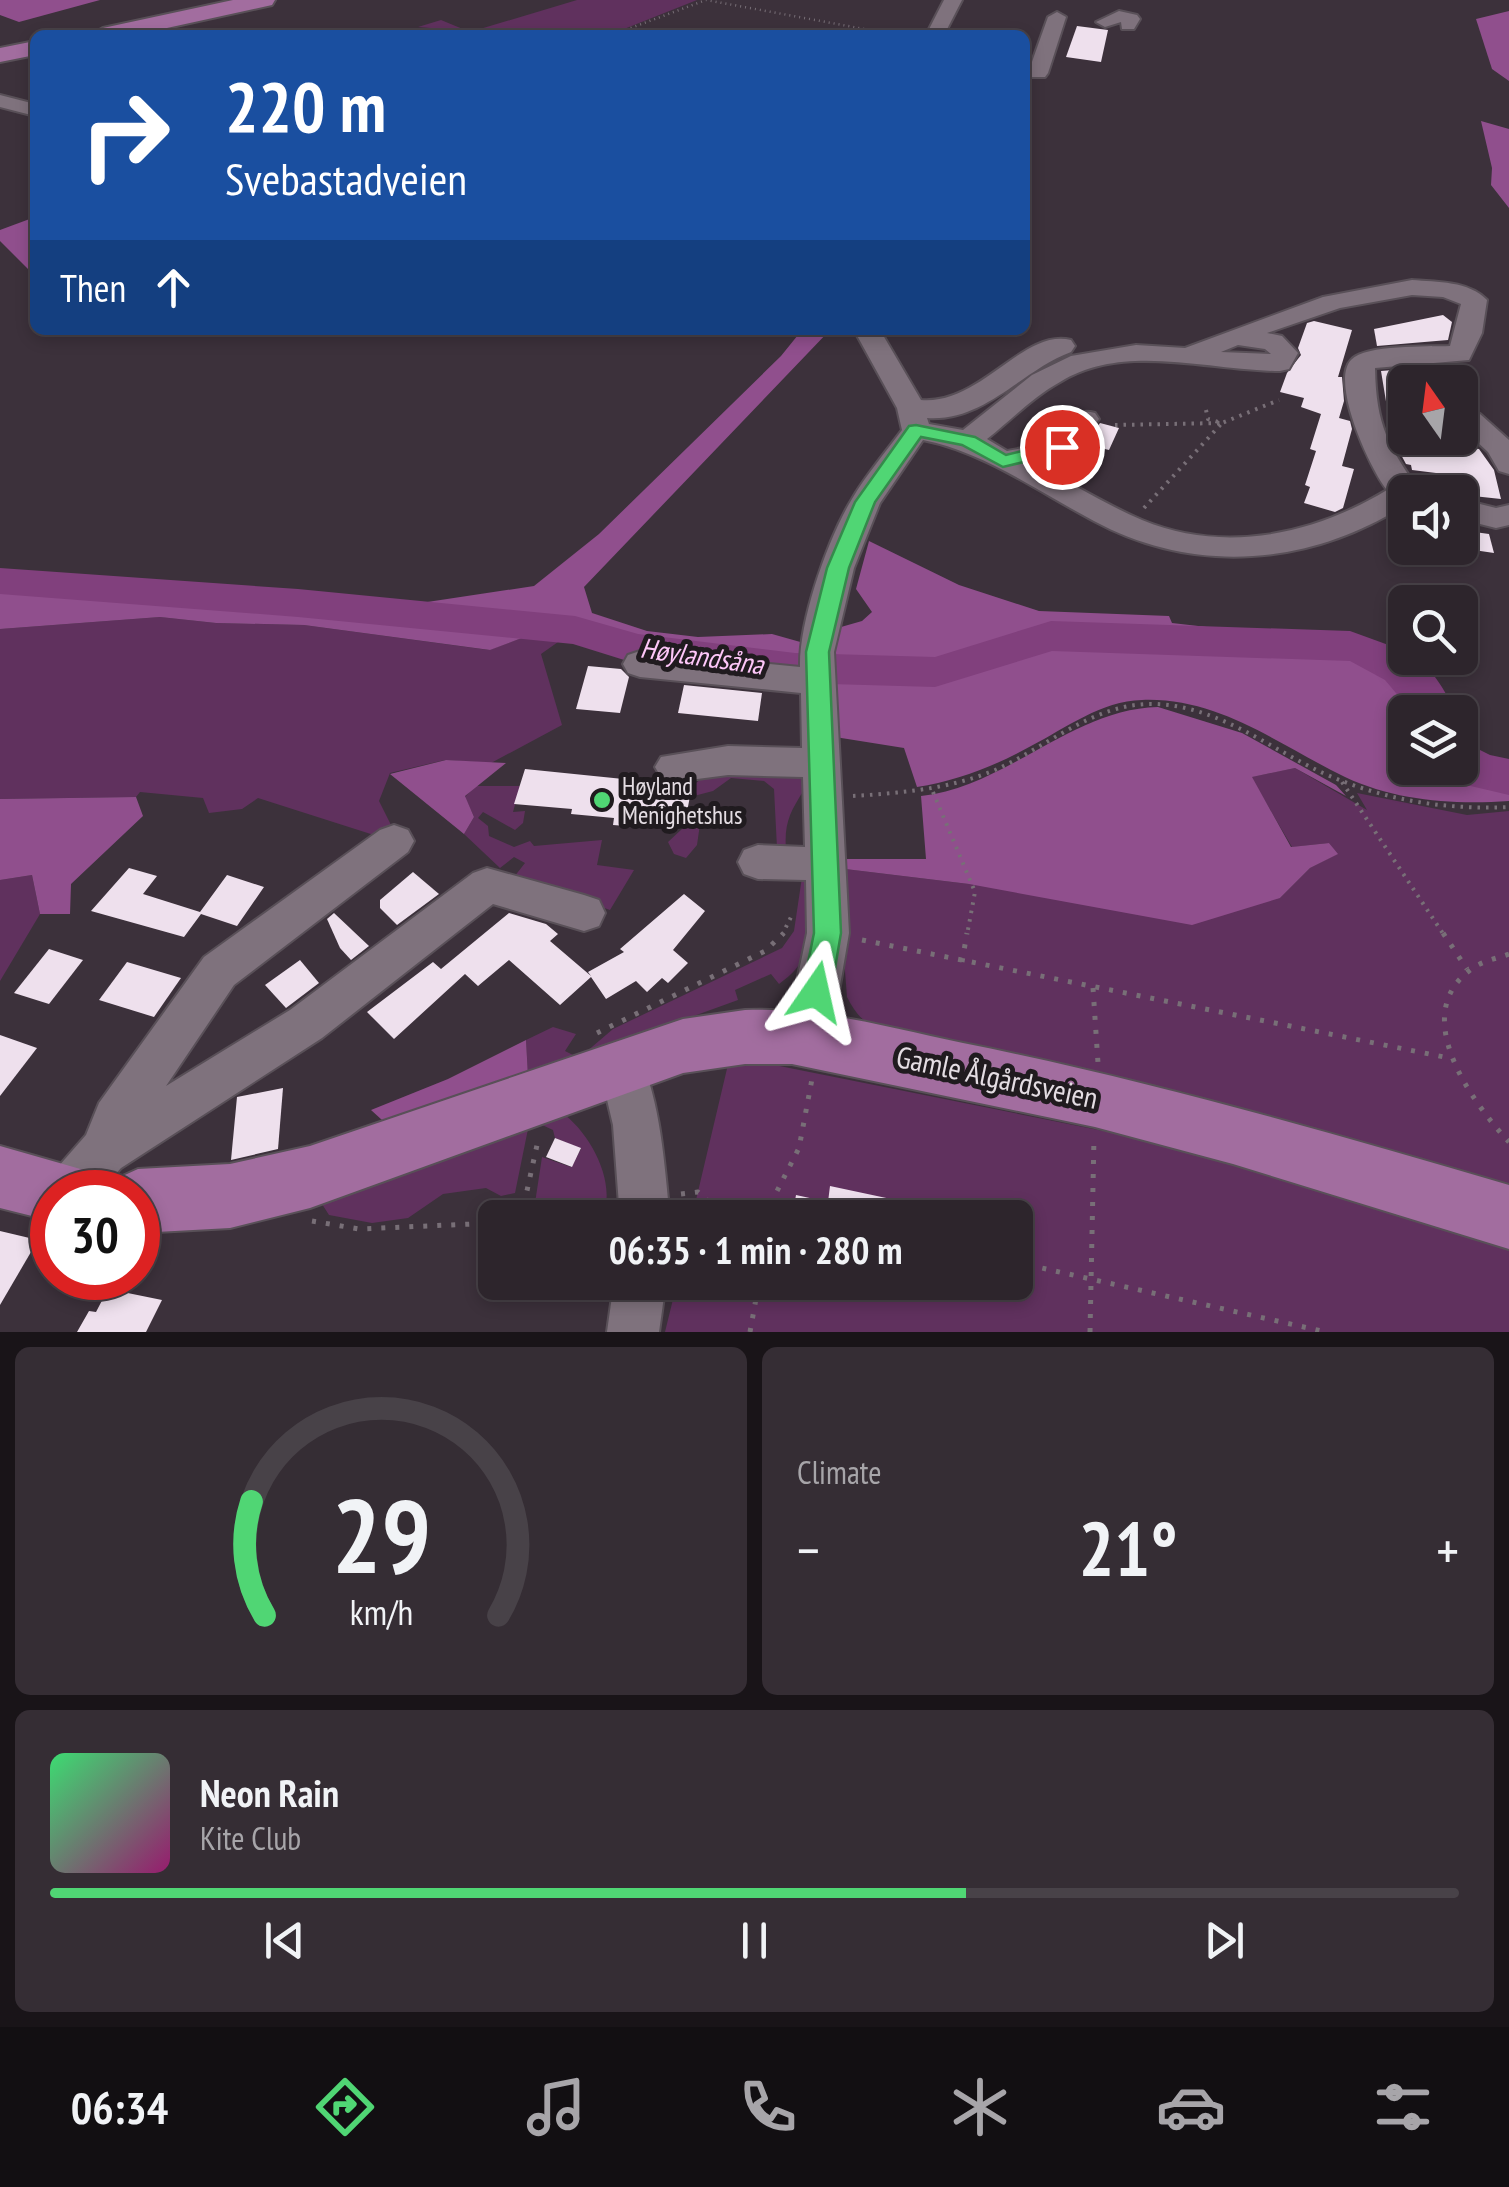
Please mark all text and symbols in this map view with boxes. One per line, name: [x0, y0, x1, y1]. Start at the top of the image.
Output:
text: 220 m: [225, 61, 386, 151]
icon: right: [60, 70, 190, 200]
text: Svebastadveien: [225, 149, 467, 207]
icon: ahead: [146, 260, 201, 315]
text: Then: [60, 263, 126, 312]
north arrow: [1388, 365, 1478, 455]
map controls: [1388, 365, 1478, 785]
pin: [1020, 405, 1105, 490]
icon: arrive: [1035, 420, 1090, 475]
button: sound: [1388, 475, 1478, 565]
button: search: [1388, 585, 1478, 675]
water label: Høylandsåna: [638, 629, 768, 683]
button: layers: [1388, 695, 1478, 785]
place label: Høyland Menighetshus: [622, 770, 742, 831]
marker: Høyland Menighetshus: [591, 789, 613, 811]
position arrow: [764, 940, 868, 1044]
street label: Gamle Ålgårdsveien: [893, 1036, 1102, 1117]
speed limit sign: 30: [30, 1170, 160, 1300]
text: 06:35 · 1 min · 280 m: [609, 1225, 902, 1274]
text: Climate: [797, 1451, 881, 1493]
text: 29: [331, 1467, 431, 1602]
text: 21°: [1078, 1500, 1178, 1597]
text: −: [797, 1514, 820, 1585]
text: +: [1436, 1514, 1459, 1585]
text: km/h: [349, 1589, 413, 1635]
text: Neon Rain: [200, 1768, 339, 1817]
text: Kite Club: [200, 1817, 301, 1859]
icon: previous: [257, 1913, 312, 1968]
icon: pause: [727, 1913, 782, 1968]
icon: next: [1197, 1913, 1252, 1968]
icon: directions: [310, 2072, 380, 2142]
icon: music: [521, 2072, 591, 2142]
icon: phone: [733, 2072, 803, 2142]
icon: climate: [945, 2072, 1015, 2142]
icon: car: [1156, 2072, 1226, 2142]
icon: filters: [1368, 2072, 1438, 2142]
text: 06:34: [71, 2078, 168, 2136]

